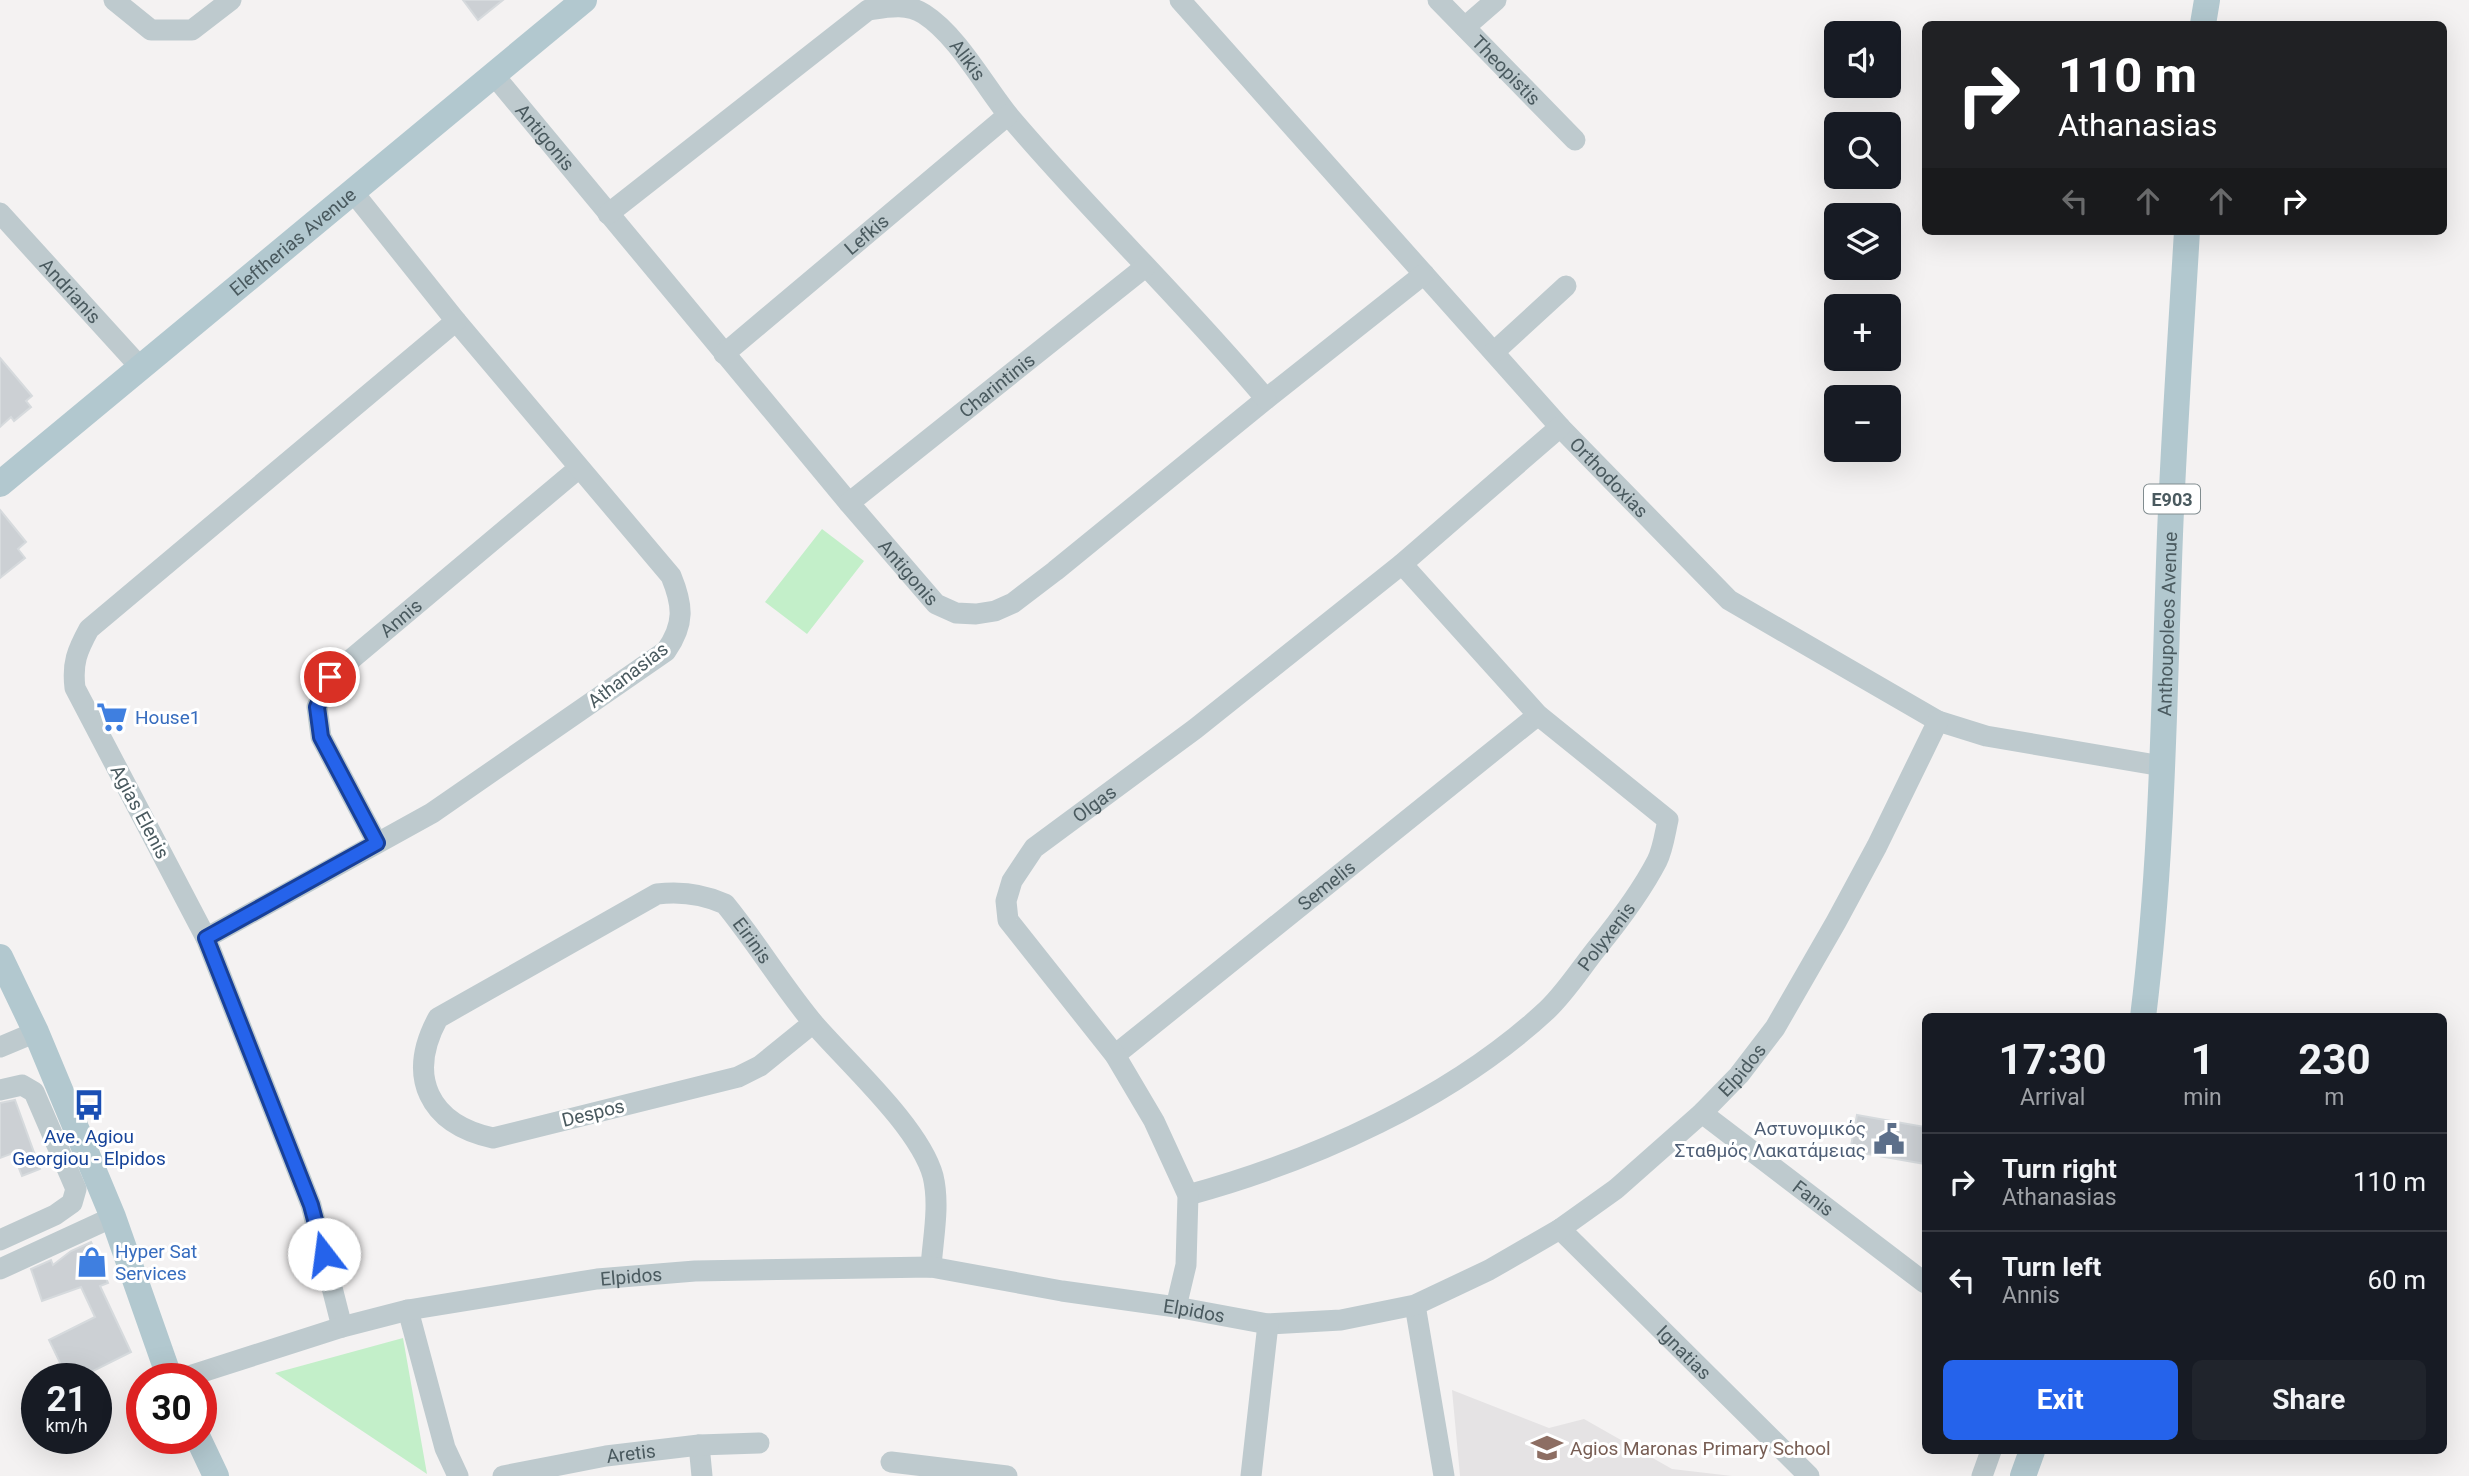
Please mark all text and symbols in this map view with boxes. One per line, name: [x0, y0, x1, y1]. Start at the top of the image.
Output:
map controls: [1824, 21, 1901, 462]
button: sound: [1824, 21, 1901, 98]
street label: Theopistis: [1467, 30, 1546, 110]
street label: Alikis: [945, 34, 991, 85]
text: 110 m: [2058, 47, 2197, 104]
icon: right: [1943, 49, 2034, 140]
street label: Antigonis: [511, 99, 580, 175]
text: Athanasias: [2058, 106, 2217, 144]
button: search: [1824, 112, 1901, 189]
icon: left: [2056, 182, 2094, 220]
icon: ahead: [2129, 182, 2167, 220]
icon: ahead: [2202, 182, 2240, 220]
icon: right: [2275, 182, 2313, 220]
street label: Eleftherias Avenue: [225, 183, 360, 300]
button: layers: [1824, 203, 1901, 280]
street label: Lefkis: [839, 209, 893, 259]
street label: Andrianis: [35, 253, 106, 328]
button: +: [1824, 294, 1901, 371]
street label: Charintinis: [954, 348, 1039, 422]
button: −: [1824, 385, 1901, 462]
street label: Orthodoxias: [1565, 432, 1653, 522]
road number: E903: [2144, 485, 2200, 514]
street label: Anthoupoleos Avenue: [2153, 531, 2182, 717]
street label: Antigonis: [874, 534, 944, 610]
street label: Annis: [375, 594, 426, 642]
street label: Athanasias: [583, 637, 673, 713]
pin: [300, 647, 360, 707]
icon: arrive: [311, 658, 349, 696]
supermarket icon: House1: [95, 700, 129, 734]
place label: House1: [135, 706, 200, 729]
street label: Agias Elenis: [106, 761, 174, 863]
street label: Olgas: [1068, 780, 1120, 827]
street label: Semelis: [1293, 855, 1360, 915]
street label: Polyxenis: [1572, 898, 1640, 975]
street label: Eirinis: [728, 913, 777, 968]
text: 17:30: [1999, 1035, 2107, 1084]
text: 1: [2190, 1035, 2215, 1084]
text: 230: [2298, 1035, 2371, 1084]
street label: Elpidos: [1713, 1039, 1771, 1101]
text: Arrival: [2020, 1084, 2085, 1111]
text: min: [2183, 1084, 2222, 1111]
text: m: [2324, 1084, 2344, 1111]
bus stop icon: Ave. Agiou Georgiou - Elpidos: [72, 1088, 106, 1122]
street label: Despos: [559, 1094, 627, 1132]
place label: Αστυνομικός Σταθμός Λακατάμειας: [1674, 1117, 1866, 1162]
public building icon: Αστυνομικός Σταθμός Λακατάμειας: [1872, 1122, 1906, 1156]
place label: Ave. Agiou Georgiou - Elpidos: [12, 1125, 166, 1170]
text: Turn right: [2002, 1154, 2117, 1184]
icon: right: [1943, 1163, 1981, 1201]
text: 110 m: [2353, 1167, 2426, 1197]
street label: Fanis: [1788, 1175, 1838, 1221]
text: Athanasias: [2002, 1184, 2117, 1211]
position arrow: [287, 1217, 361, 1291]
place label: Hyper Sat Services: [115, 1240, 197, 1285]
shop icon: Hyper Sat Services: [75, 1245, 109, 1279]
text: Turn left: [2002, 1252, 2101, 1282]
icon: left: [1943, 1261, 1981, 1299]
street label: Elpidos: [599, 1262, 663, 1290]
text: 60 m: [2368, 1265, 2426, 1295]
text: Annis: [2002, 1282, 2060, 1309]
street label: Elpidos: [1162, 1294, 1227, 1327]
street label: Ignatias: [1652, 1320, 1716, 1384]
button: Exit: [1943, 1360, 2178, 1440]
button: Share: [2192, 1360, 2426, 1440]
speed limit sign: 30: [126, 1363, 217, 1454]
text: 21: [46, 1379, 87, 1420]
text: km/h: [45, 1415, 88, 1436]
school or university icon: Agios Maronas Primary School: [1530, 1431, 1564, 1465]
place label: Agios Maronas Primary School: [1570, 1437, 1831, 1460]
street label: Aretis: [605, 1439, 657, 1467]

